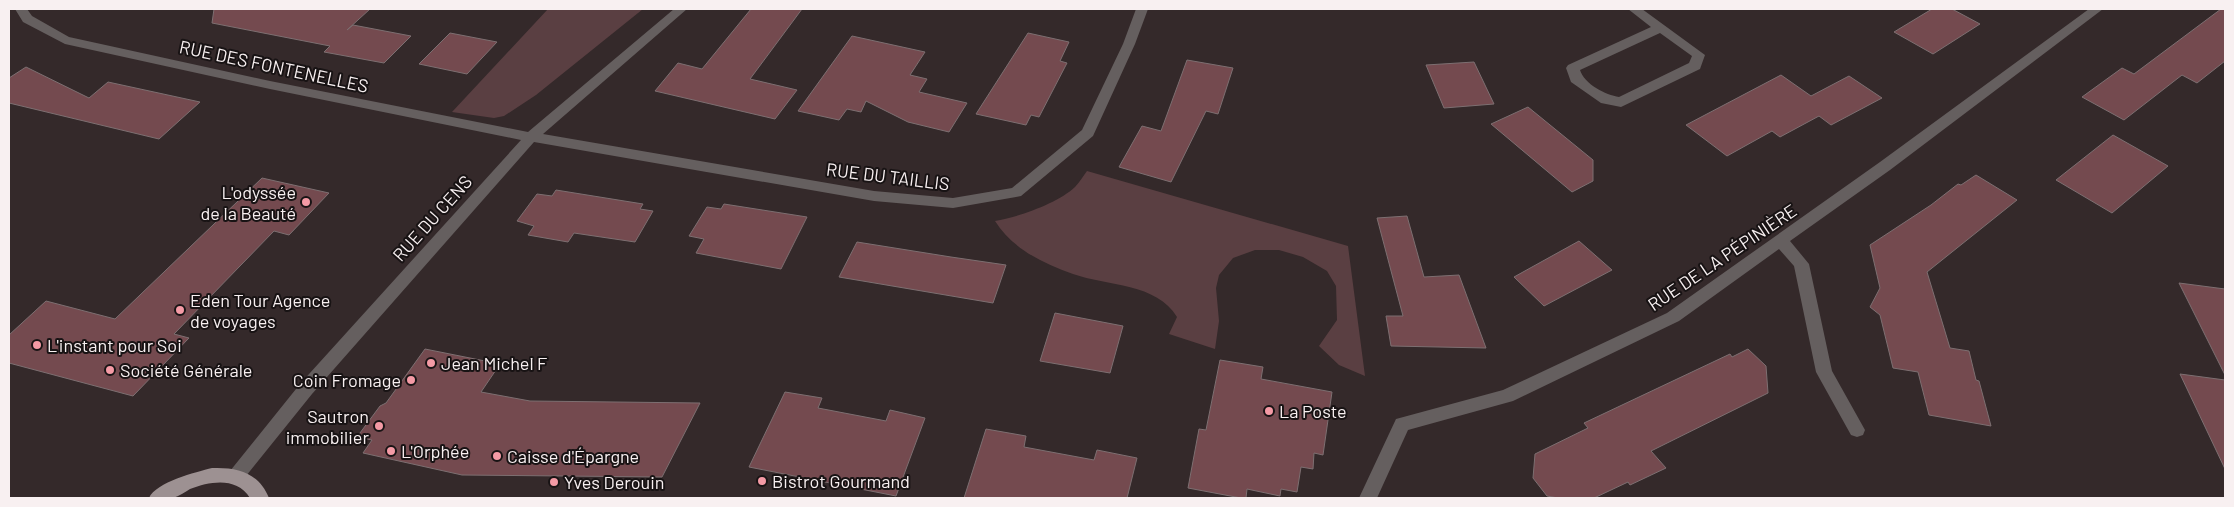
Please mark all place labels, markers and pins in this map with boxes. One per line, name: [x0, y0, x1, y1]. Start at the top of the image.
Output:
place label: L'odyssée de la Beauté: [201, 181, 296, 224]
marker: L'odyssée de la Beauté: [300, 196, 312, 208]
place label: Eden Tour Agence de voyages: [190, 289, 330, 332]
marker: Eden Tour Agence de voyages: [174, 304, 186, 316]
place label: L'instant pour Soi: [47, 334, 182, 356]
marker: L'instant pour Soi: [31, 339, 43, 351]
place label: Jean Michel F: [441, 352, 547, 374]
marker: Jean Michel F: [425, 357, 437, 369]
place label: Société Générale: [120, 359, 252, 381]
marker: Société Générale: [104, 364, 116, 376]
place label: Coin Fromage: [293, 369, 401, 391]
marker: Coin Fromage: [405, 374, 417, 386]
place label: La Poste: [1279, 400, 1347, 422]
place label: Sautron immobilier: [286, 405, 369, 448]
marker: La Poste: [1263, 405, 1275, 417]
marker: Sautron immobilier: [373, 420, 385, 432]
place label: L'Orphée: [401, 440, 469, 462]
marker: L'Orphée: [385, 445, 397, 457]
place label: Caisse d'Épargne: [507, 445, 639, 467]
marker: Caisse d'Épargne: [491, 450, 503, 462]
place label: Bistrot Gourmand: [772, 470, 910, 492]
place label: Yves Derouin: [564, 471, 664, 493]
marker: Bistrot Gourmand: [756, 475, 768, 487]
marker: Yves Derouin: [548, 476, 560, 488]

